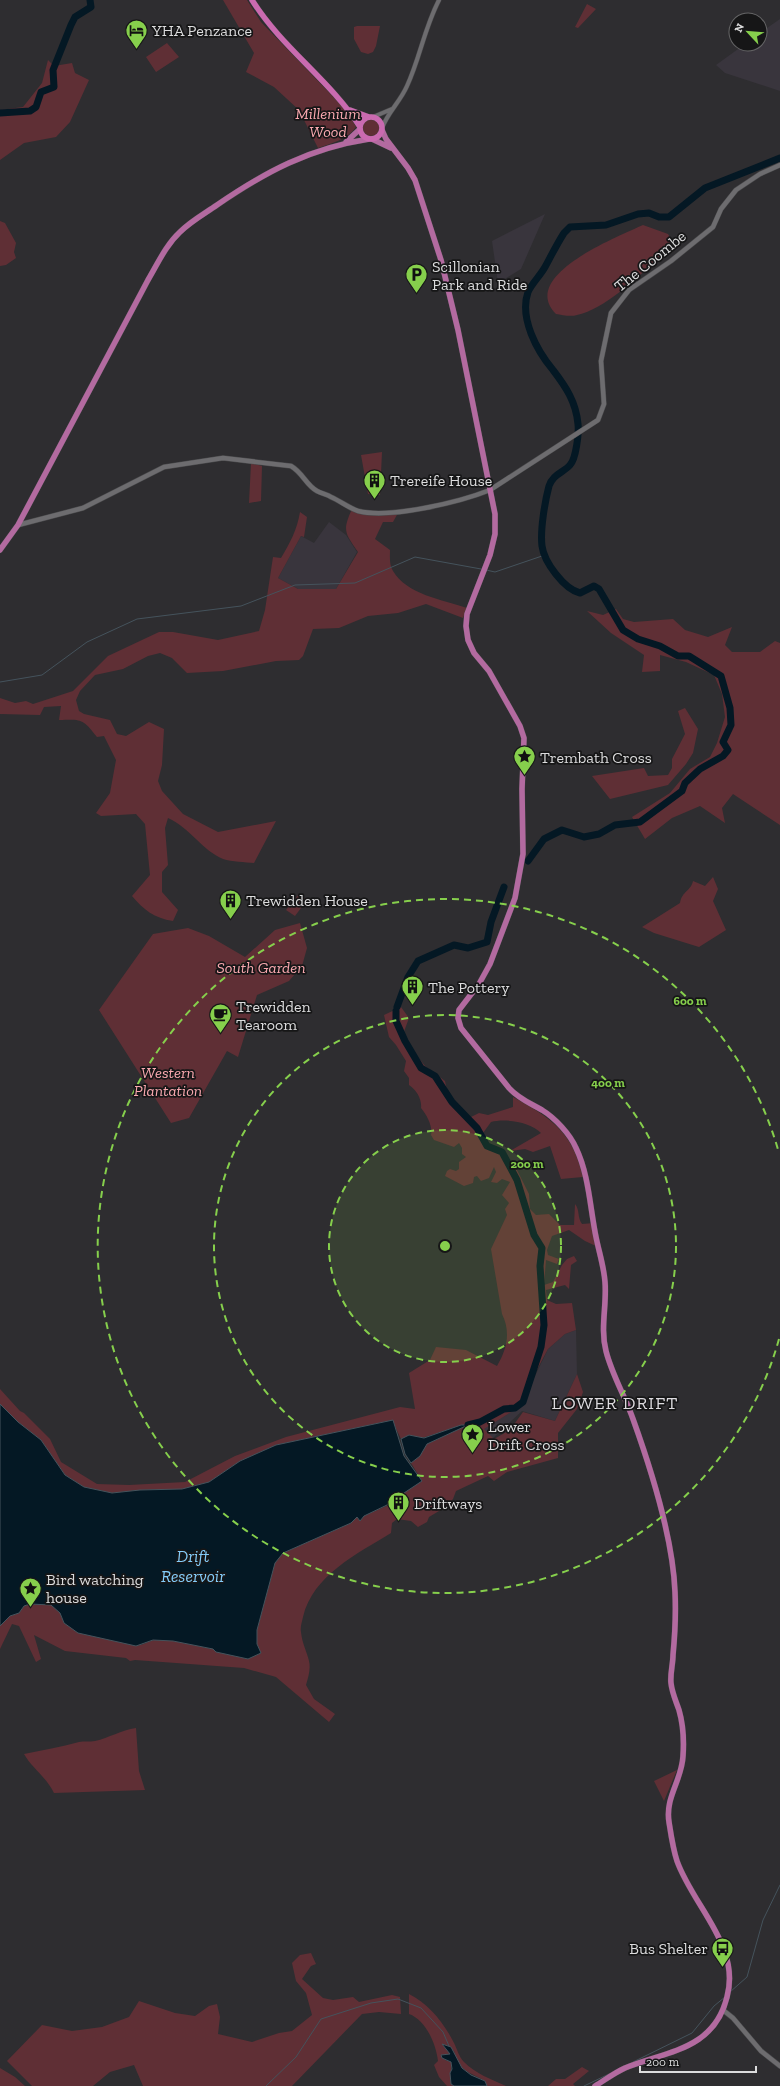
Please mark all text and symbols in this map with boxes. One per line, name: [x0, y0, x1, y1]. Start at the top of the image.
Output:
north arrow: [728, 12, 768, 52]
hotel icon: YHA Penzance: [123, 17, 149, 50]
place label: YHA Penzance: [151, 21, 252, 40]
text: N: [732, 21, 747, 34]
park label: Millenium Wood: [295, 104, 361, 141]
street label: The Coombe: [610, 226, 690, 296]
place label: Scillonian Park and Ride: [432, 257, 527, 294]
parking icon: Scillonian Park and Ride: [403, 262, 429, 295]
building icon: Trereife House: [361, 467, 387, 500]
place label: Trereife House: [390, 471, 492, 490]
place icon: Trembath Cross: [512, 744, 538, 777]
place label: Trembath Cross: [540, 748, 652, 767]
building icon: Trewidden House: [218, 887, 244, 920]
place label: Trewidden House: [246, 891, 368, 910]
park label: South Garden: [216, 958, 306, 977]
building icon: The Pottery: [399, 974, 425, 1007]
place label: The Pottery: [428, 978, 510, 997]
text: 600 m: [673, 994, 707, 1008]
place label: Trewidden Tearoom: [236, 997, 312, 1034]
cafe icon: Trewidden Tearoom: [208, 1002, 234, 1035]
park label: Western Plantation: [134, 1063, 202, 1100]
text: 400 m: [591, 1076, 625, 1090]
text: 200 m: [510, 1157, 544, 1171]
centre of rings: [438, 1239, 452, 1253]
district label: LOWER DRIFT: [552, 1392, 678, 1414]
place label: Lower Drift Cross: [488, 1417, 564, 1454]
place icon: Lower Drift Cross: [459, 1422, 485, 1455]
building icon: Driftways: [385, 1490, 411, 1523]
place label: Driftways: [414, 1494, 482, 1513]
water label: Drift Reservoir: [161, 1546, 225, 1586]
place label: Bird watching house: [46, 1570, 144, 1607]
place icon: Bird watching house: [17, 1575, 43, 1608]
bus stop icon: Bus Shelter: [710, 1935, 736, 1968]
place label: Bus Shelter: [629, 1939, 708, 1958]
scale bar: [640, 2048, 756, 2074]
text: 200 m: [646, 2055, 680, 2069]

